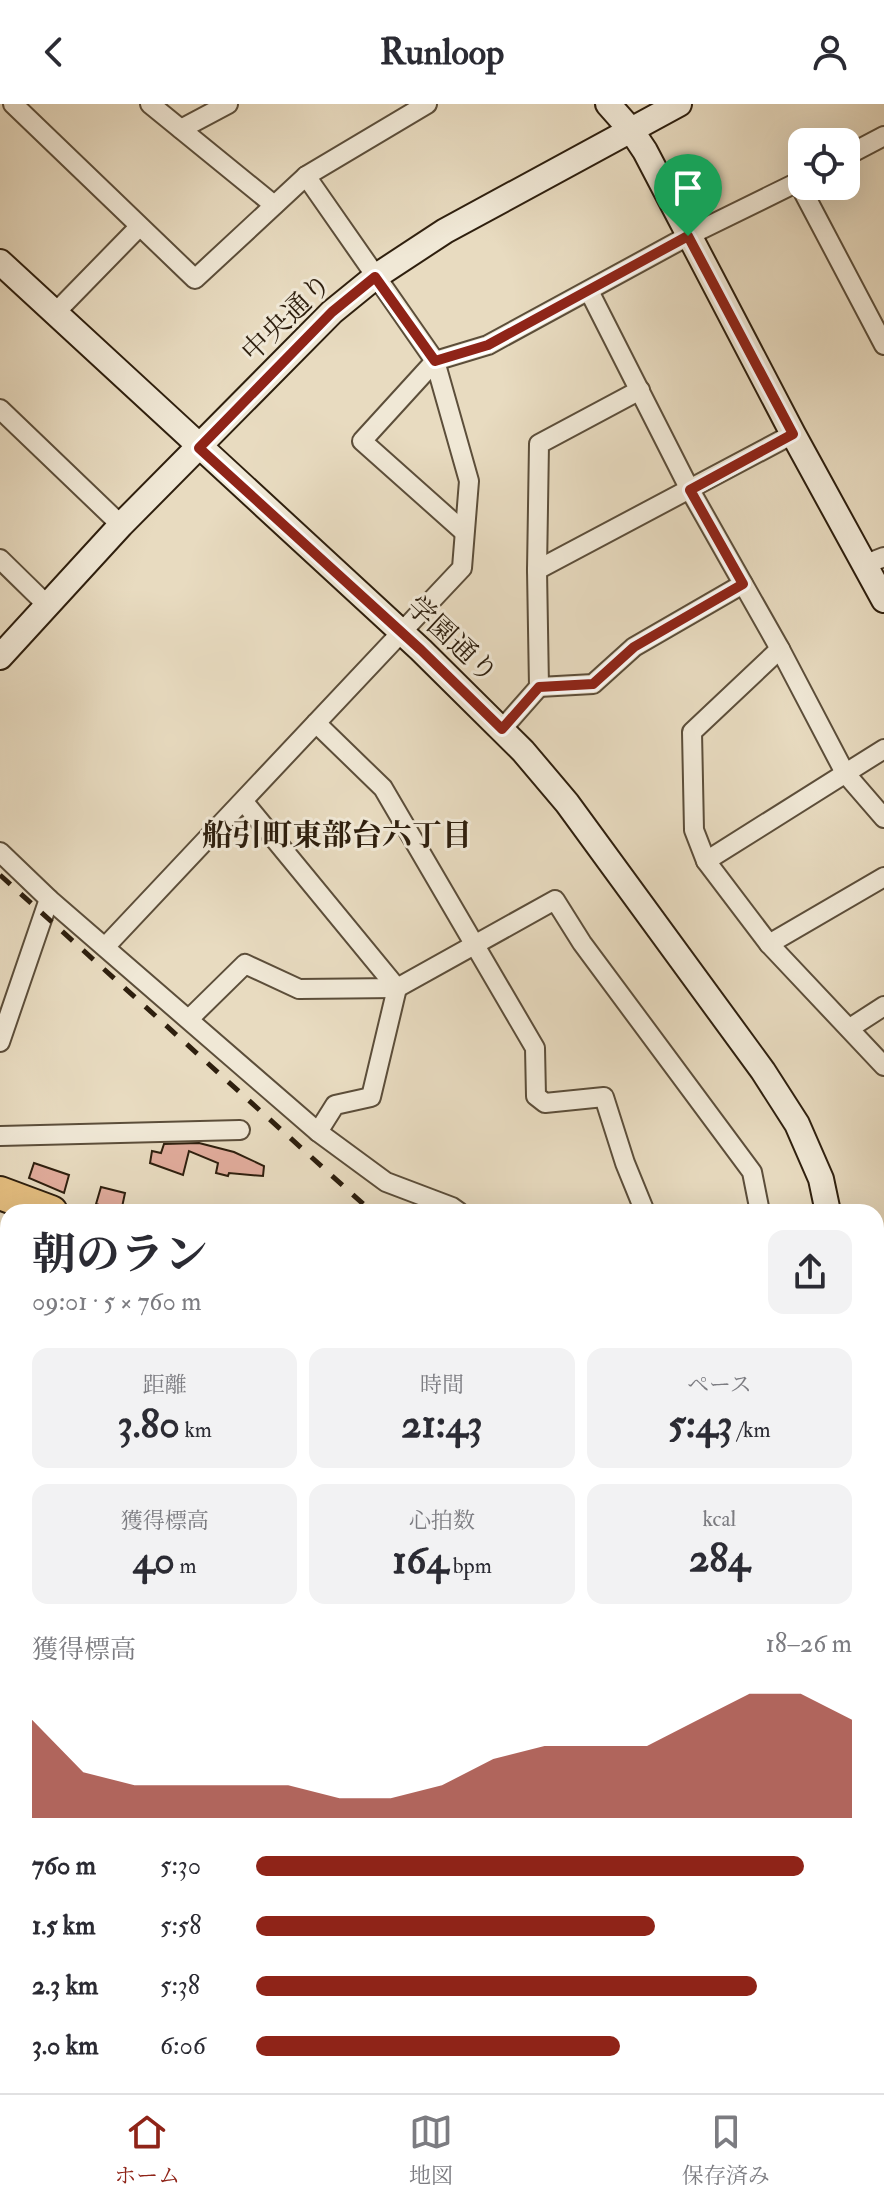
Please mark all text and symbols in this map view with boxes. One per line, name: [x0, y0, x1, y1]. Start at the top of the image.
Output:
icon: back: [32, 30, 76, 74]
text: Runloop: [380, 30, 504, 75]
icon: person: [808, 30, 852, 74]
map controls: [788, 128, 860, 200]
button: locate: [788, 128, 860, 200]
pin: [654, 154, 722, 236]
icon: arrive: [666, 166, 710, 210]
street label: 中央通り: [235, 267, 339, 369]
street label: 学園通り: [399, 589, 505, 691]
district label: 船引町東部台六丁目: [202, 817, 472, 854]
text: 朝のラン: [32, 1228, 208, 1283]
button: share: [768, 1230, 852, 1314]
text: 09:01 · 5 × 760 m: [32, 1286, 201, 1318]
text: 距離: [143, 1371, 187, 1399]
text: 時間: [420, 1371, 464, 1399]
text: ペース: [687, 1371, 752, 1399]
text: 3.80: [117, 1399, 180, 1450]
text: 21:43: [401, 1399, 483, 1450]
text: 5:43: [668, 1399, 733, 1450]
text: km: [180, 1416, 212, 1444]
text: /km: [733, 1416, 770, 1444]
text: kcal: [702, 1505, 736, 1533]
text: 獲得標高: [121, 1507, 209, 1535]
text: 心拍数: [409, 1507, 475, 1535]
text: 284: [689, 1533, 750, 1584]
text: 40: [133, 1535, 175, 1586]
text: 164: [392, 1535, 448, 1586]
text: m: [175, 1552, 197, 1580]
text: bpm: [448, 1552, 492, 1580]
text: 18–26 m: [765, 1628, 852, 1660]
text: 獲得標高: [32, 1634, 136, 1666]
text: 760 m: [32, 1850, 96, 1882]
text: 5:30: [160, 1850, 201, 1882]
text: 1.5 km: [32, 1910, 95, 1942]
text: 5:58: [160, 1910, 202, 1942]
text: 2.3 km: [32, 1970, 98, 2002]
text: 5:38: [160, 1970, 200, 2002]
text: 3.0 km: [32, 2030, 98, 2062]
text: 6:06: [160, 2030, 206, 2062]
tab: ホーム: [114, 2110, 180, 2190]
tab: 地図: [409, 2110, 453, 2190]
tab: 保存済み: [682, 2110, 770, 2190]

